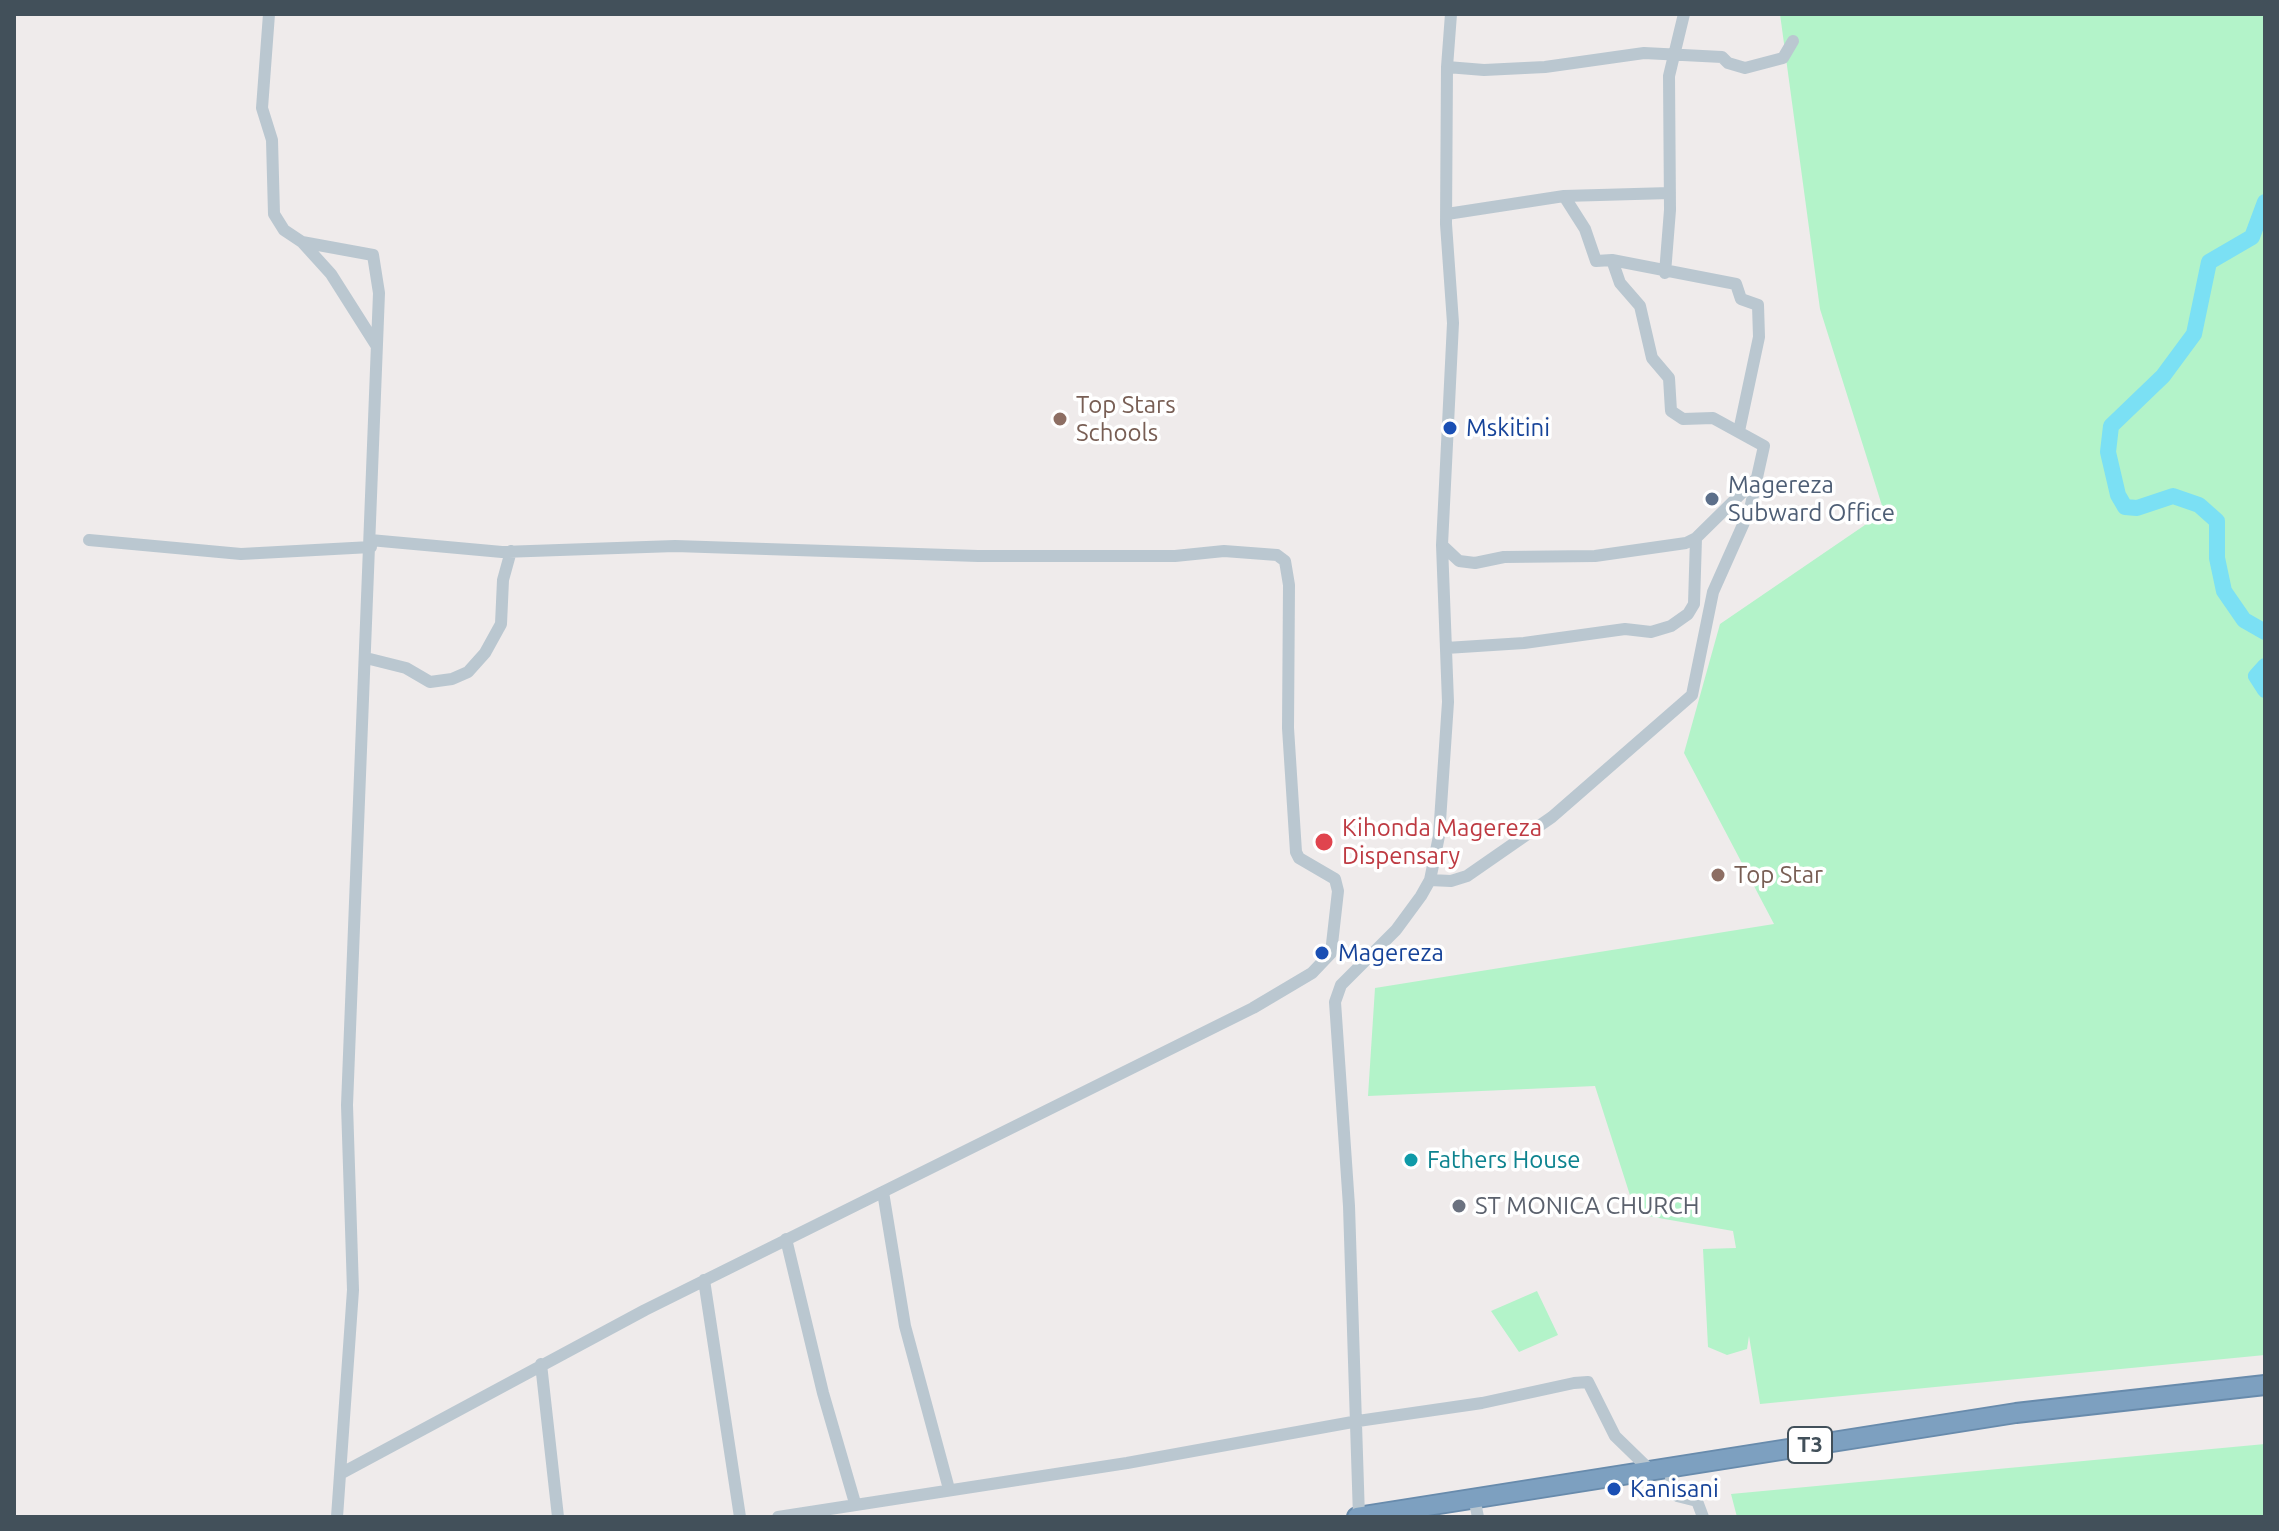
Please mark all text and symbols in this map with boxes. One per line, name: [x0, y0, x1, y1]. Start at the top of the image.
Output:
place label: Top Stars Schools: [1076, 391, 1176, 447]
marker: Top Stars Schools: [1051, 410, 1069, 428]
place label: Mskitini: [1466, 414, 1550, 442]
marker: Mskitini: [1441, 419, 1459, 437]
place label: Magereza Subward Office: [1728, 471, 1895, 527]
marker: Magereza Subward Office: [1703, 490, 1721, 508]
place label: Kihonda Magereza Dispensary: [1342, 814, 1542, 870]
marker: Kihonda Magereza Dispensary: [1313, 831, 1335, 853]
place label: Top Star: [1734, 861, 1823, 889]
marker: Top Star: [1709, 866, 1727, 884]
place label: Magereza: [1338, 939, 1444, 967]
marker: Magereza: [1313, 944, 1331, 962]
place label: Fathers House: [1427, 1146, 1581, 1174]
marker: Fathers House: [1402, 1151, 1420, 1169]
place label: ST MONICA CHURCH: [1475, 1192, 1700, 1220]
marker: ST MONICA CHURCH: [1450, 1197, 1468, 1215]
road number: T3: [1788, 1427, 1832, 1463]
place label: Kanisani: [1630, 1475, 1719, 1503]
marker: Kanisani: [1605, 1480, 1623, 1498]

